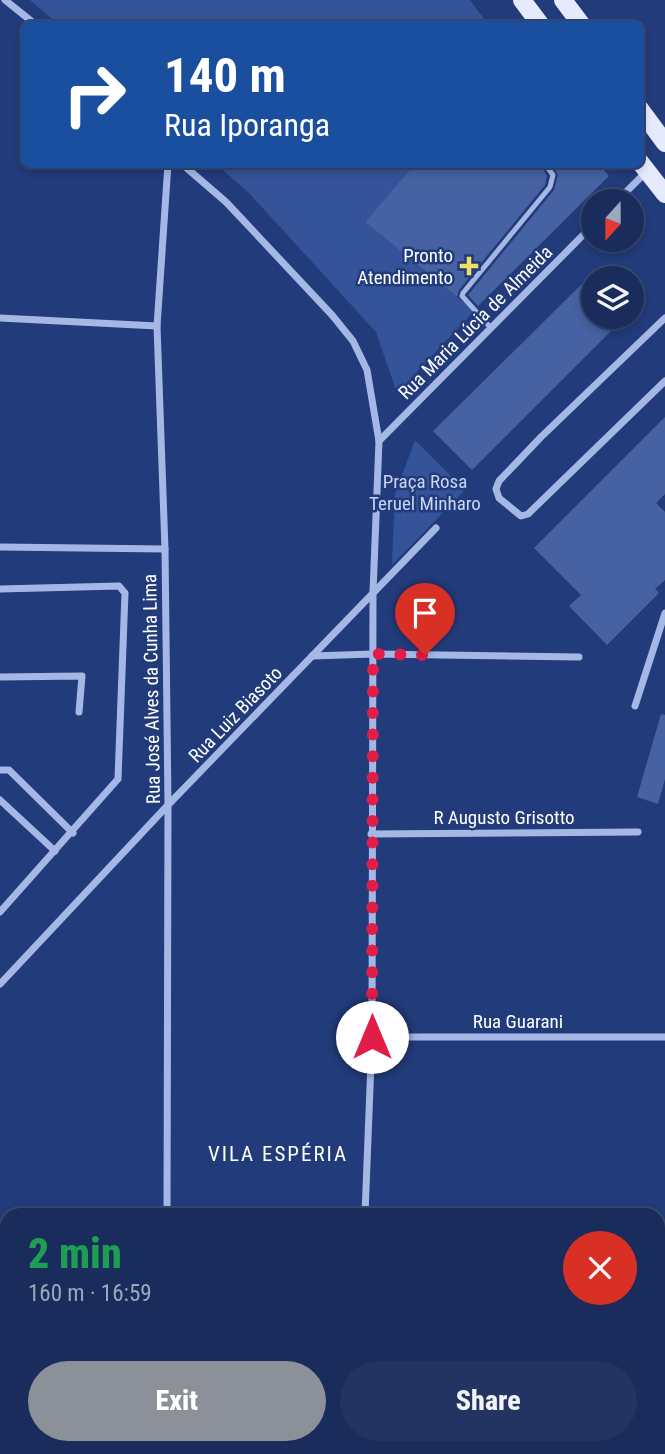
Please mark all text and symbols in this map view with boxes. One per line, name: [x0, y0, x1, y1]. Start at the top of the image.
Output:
text: 140 m: [164, 47, 286, 104]
icon: right: [49, 49, 140, 140]
text: Rua Iporanga: [164, 106, 330, 144]
north arrow: [581, 189, 644, 252]
map controls: [581, 189, 644, 329]
street label: Rua Maria Lúcia de Almeida: [394, 241, 557, 404]
place label: Pronto Atendimento: [357, 244, 453, 289]
marker: Pronto Atendimento: [459, 256, 479, 276]
button: layers: [581, 266, 644, 329]
park label: Praça Rosa Teruel Minharo: [369, 470, 481, 515]
street label: Rua José Alves da Cunha Lima: [138, 574, 165, 804]
pin: [395, 583, 455, 655]
icon: arrive: [406, 594, 444, 632]
street label: Rua Luiz Biasoto: [184, 662, 287, 767]
street label: R Augusto Grisotto: [433, 806, 575, 829]
position arrow: [335, 1000, 409, 1074]
street label: Rua Guarani: [473, 1010, 563, 1033]
district label: VILA ESPÉRIA: [208, 1142, 348, 1166]
text: 2 min: [28, 1229, 122, 1278]
button: close: [563, 1231, 637, 1305]
text: 160 m · 16:59: [28, 1280, 152, 1307]
button: Exit: [28, 1361, 326, 1441]
button: Share: [340, 1361, 637, 1441]

